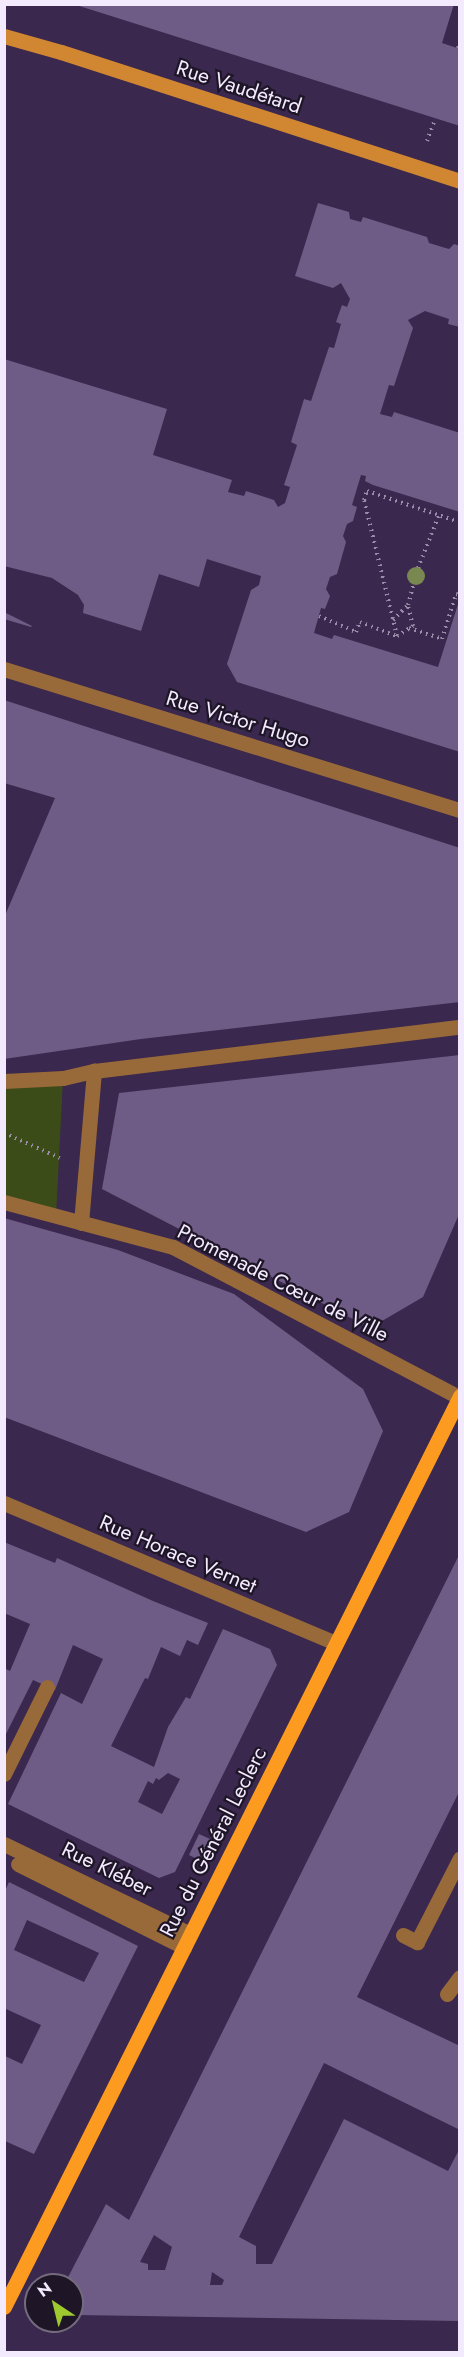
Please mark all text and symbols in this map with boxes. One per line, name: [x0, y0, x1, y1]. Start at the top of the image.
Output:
street label: Rue Vaudétard: [173, 55, 305, 119]
street label: Rue Victor Hugo: [163, 685, 313, 753]
street label: Promenade Cœur de Ville: [173, 1219, 393, 1347]
street label: Rue Horace Vernet: [96, 1510, 260, 1598]
street label: Rue du Général Leclerc: [154, 1743, 272, 1941]
street label: Rue Kléber: [58, 1836, 156, 1902]
north arrow: [24, 2273, 84, 2333]
text: N: [33, 2276, 56, 2303]

